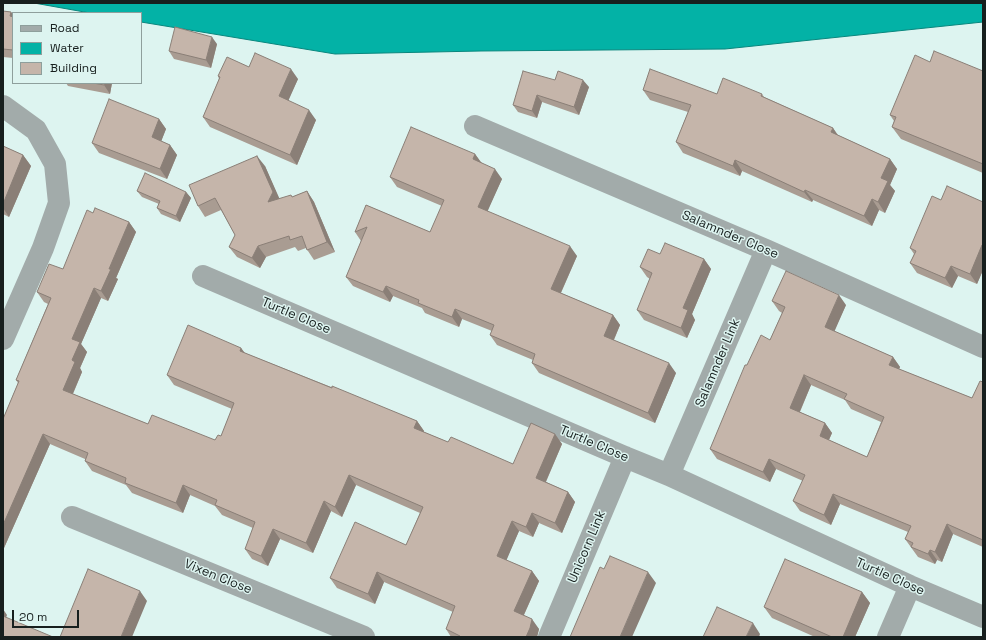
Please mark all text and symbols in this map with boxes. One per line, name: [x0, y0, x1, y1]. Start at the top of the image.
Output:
legend: [12, 12, 142, 84]
text: Road: [50, 20, 79, 36]
text: Water: [50, 40, 84, 56]
text: Building: [50, 60, 97, 76]
street label: Salamnder Close: [679, 208, 781, 262]
street label: Turtle Close: [259, 294, 333, 338]
street label: Salamnder Link: [692, 316, 744, 410]
street label: Turtle Close: [557, 422, 631, 466]
street label: Unicorn Link: [565, 508, 609, 586]
street label: Turtle Close: [853, 555, 927, 599]
street label: Vixen Close: [182, 556, 254, 598]
scale bar: [14, 602, 81, 628]
text: 20 m: [19, 609, 47, 625]

